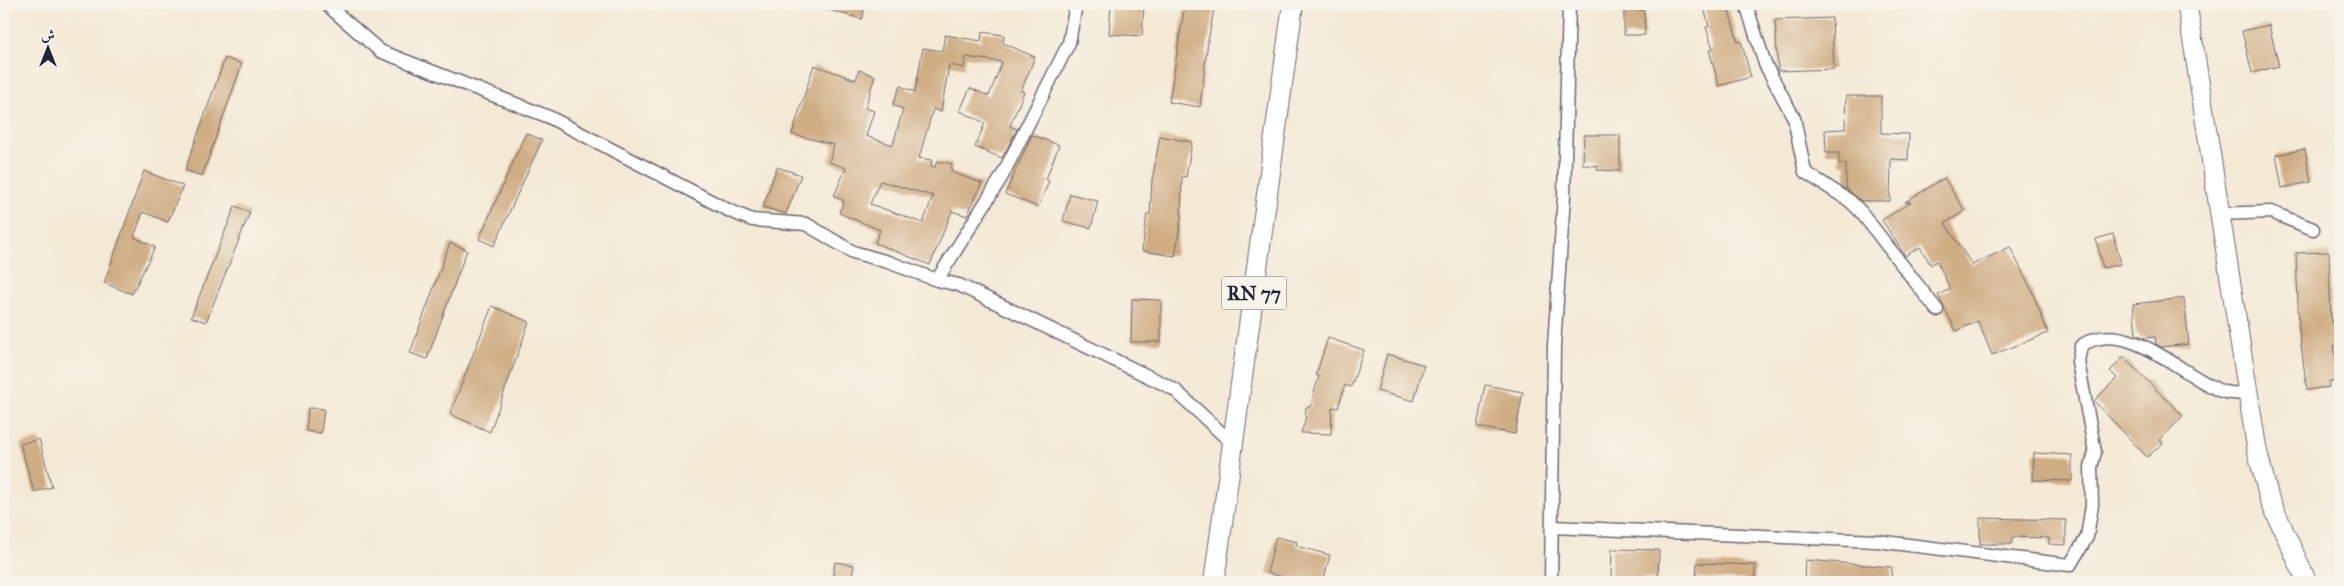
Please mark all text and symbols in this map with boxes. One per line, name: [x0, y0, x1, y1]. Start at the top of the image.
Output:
north arrow: [22, 22, 72, 72]
text: ش: [41, 27, 55, 44]
road number: RN 77: [1222, 276, 1286, 310]

